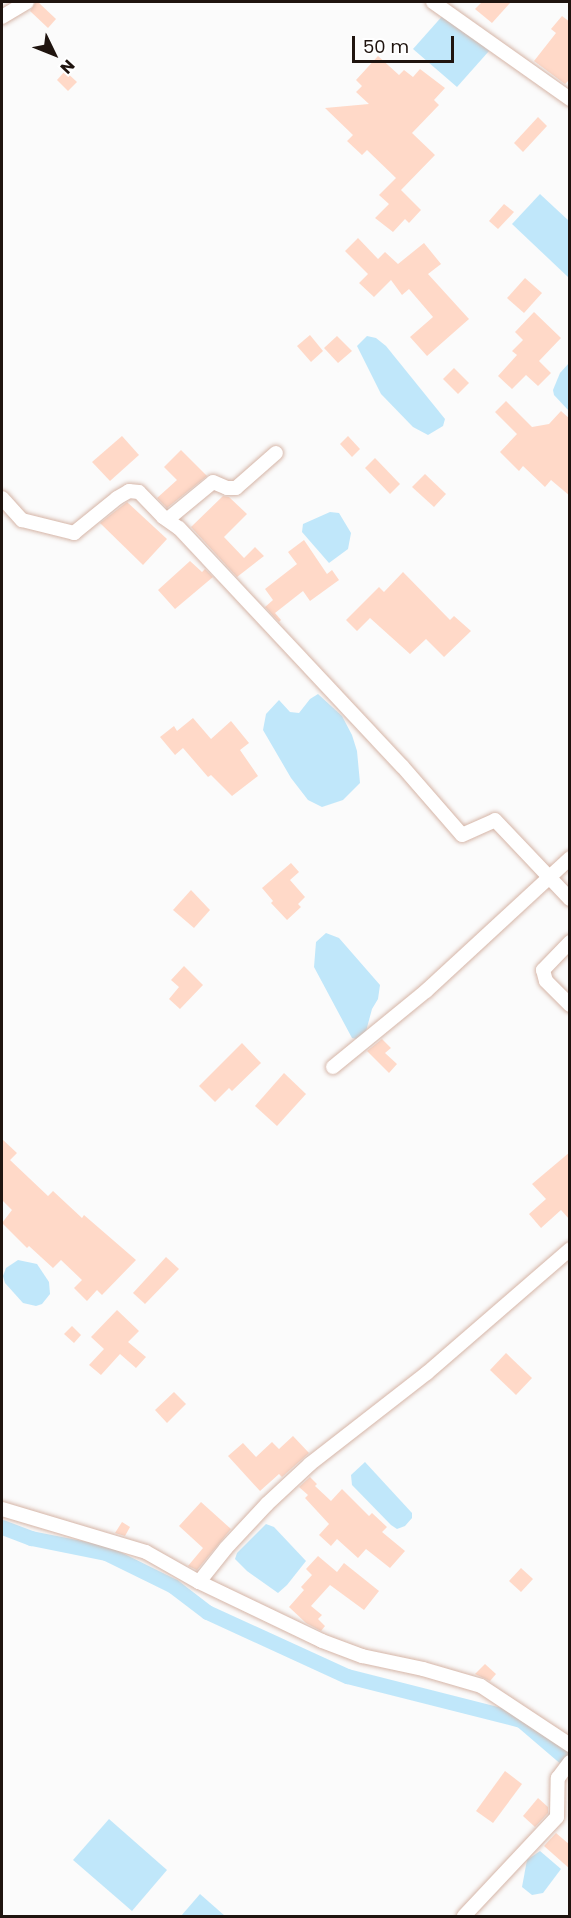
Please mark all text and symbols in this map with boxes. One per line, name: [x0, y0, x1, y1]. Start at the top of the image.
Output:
north arrow: [24, 24, 84, 84]
scale bar: [355, 24, 457, 62]
text: 50 m: [363, 34, 409, 59]
text: N: [55, 54, 80, 79]

